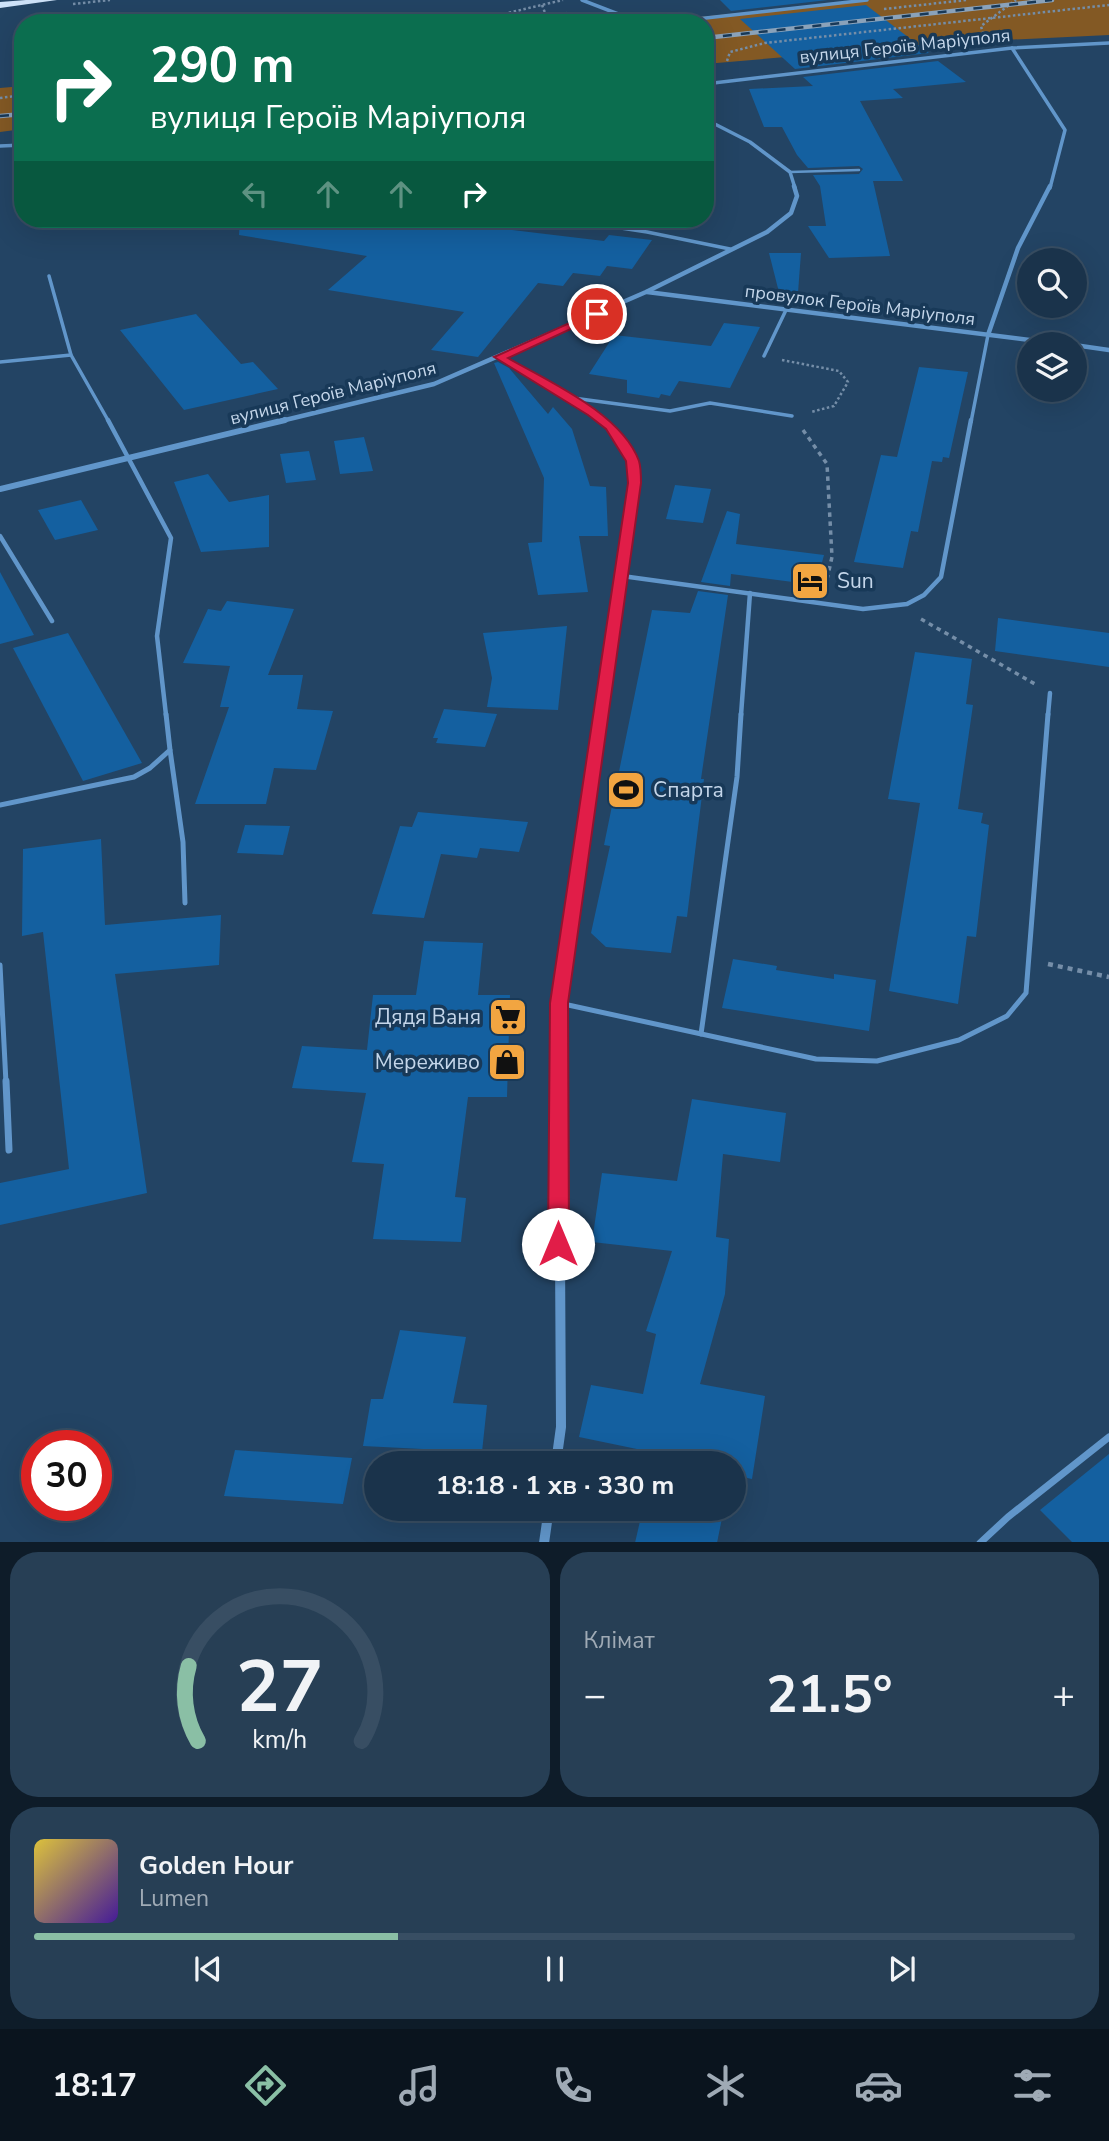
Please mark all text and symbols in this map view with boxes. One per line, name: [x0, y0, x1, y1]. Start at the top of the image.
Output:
street label: вулиця Героїв Маріуполя: [798, 23, 1012, 69]
text: 290 m: [150, 32, 294, 99]
icon: right: [35, 42, 126, 133]
text: вулиця Героїв Маріуполя: [150, 96, 527, 139]
icon: left: [236, 175, 274, 213]
icon: ahead: [309, 175, 347, 213]
icon: ahead: [382, 175, 420, 213]
icon: right: [455, 175, 493, 213]
map controls: [1017, 248, 1087, 402]
button: search: [1017, 248, 1087, 318]
street label: провулок Героїв Маріуполя: [743, 279, 977, 331]
pin: [567, 284, 627, 344]
icon: arrive: [578, 295, 616, 333]
button: layers: [1017, 332, 1087, 402]
street label: вулиця Героїв Маріуполя: [227, 356, 439, 430]
hotel icon: Sun: [789, 560, 831, 602]
place label: Sun: [837, 567, 874, 595]
sports icon: Спарта: [605, 769, 647, 811]
place label: Спарта: [653, 776, 724, 804]
supermarket icon: Дядя Ваня: [487, 996, 529, 1038]
place label: Дядя Ваня: [375, 1003, 481, 1031]
shop icon: Мереживо: [486, 1041, 528, 1083]
place label: Мереживо: [375, 1048, 480, 1076]
position arrow: [521, 1207, 595, 1281]
speed limit sign: 30: [21, 1430, 112, 1521]
text: 18:18 · 1 хв · 330 m: [436, 1468, 674, 1503]
text: Клімат: [584, 1625, 655, 1656]
text: 27: [236, 1637, 323, 1737]
text: 21.5°: [766, 1659, 892, 1730]
text: −: [584, 1670, 606, 1721]
text: +: [1052, 1670, 1075, 1721]
text: km/h: [252, 1722, 307, 1756]
text: Golden Hour: [139, 1848, 294, 1883]
text: Lumen: [139, 1883, 209, 1914]
icon: previous: [189, 1950, 227, 1988]
icon: pause: [536, 1950, 574, 1988]
icon: next: [883, 1950, 921, 1988]
icon: directions: [241, 2061, 290, 2110]
icon: music: [395, 2061, 444, 2110]
icon: phone: [548, 2061, 597, 2110]
icon: climate: [701, 2061, 750, 2110]
icon: car: [854, 2061, 903, 2110]
icon: filters: [1008, 2061, 1057, 2110]
text: 18:17: [52, 2064, 137, 2107]

